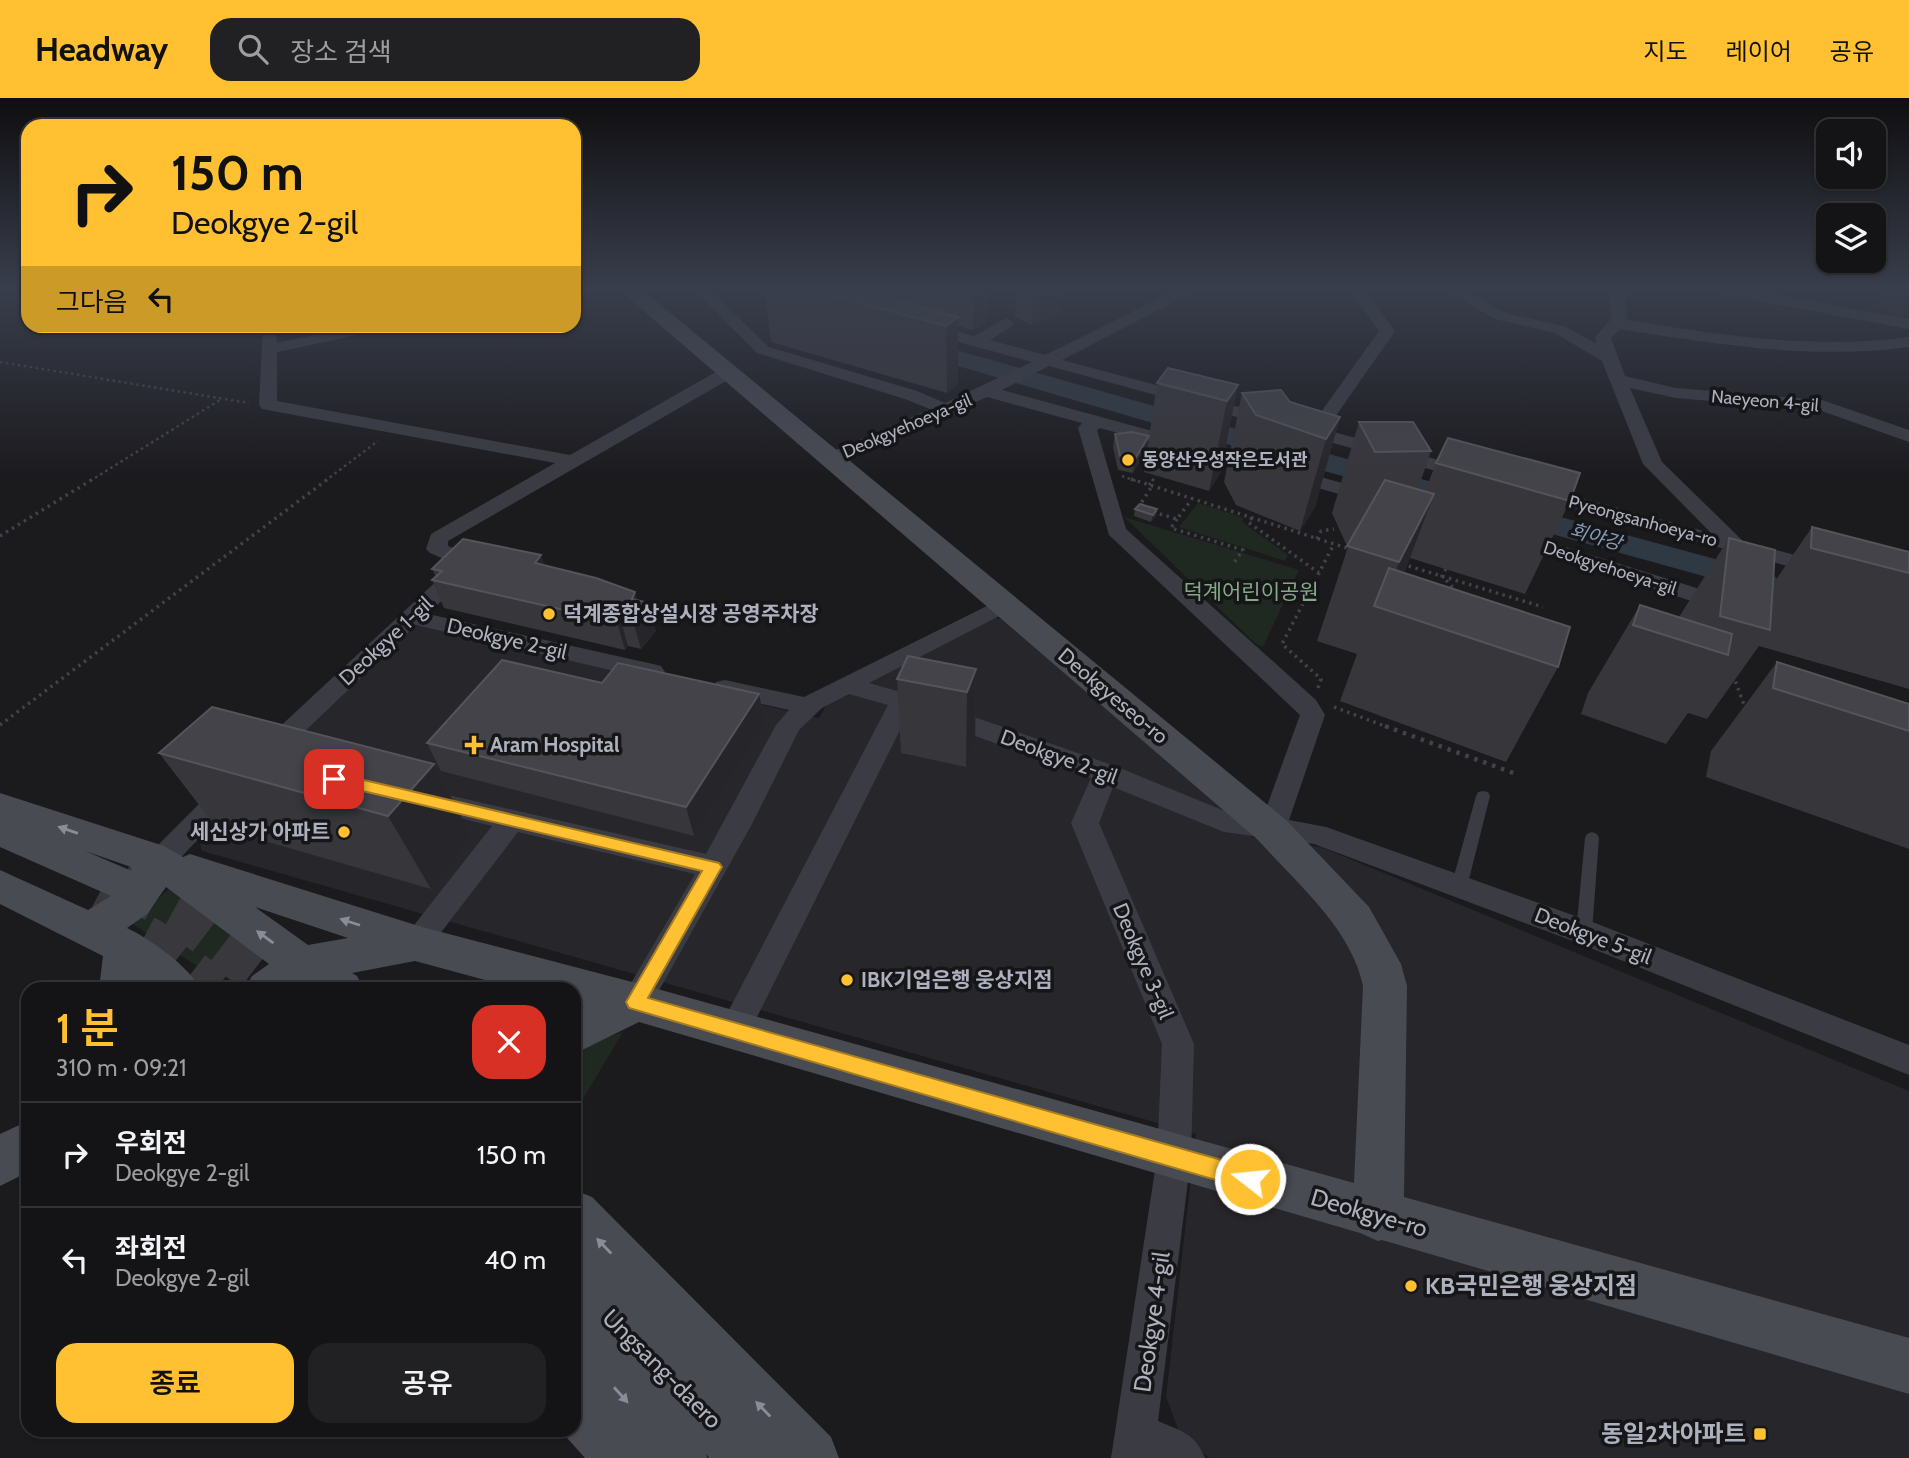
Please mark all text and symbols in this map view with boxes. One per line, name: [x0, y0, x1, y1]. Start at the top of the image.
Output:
search box: [210, 18, 700, 81]
text: Headway: [35, 29, 168, 69]
icon: search: [234, 30, 272, 68]
text: 장소 검색: [290, 36, 392, 68]
text: 지도: [1643, 37, 1688, 66]
text: 레이어: [1726, 37, 1792, 66]
text: 공유: [1830, 37, 1874, 66]
map controls: [1816, 119, 1886, 273]
button: sound: [1816, 119, 1886, 189]
text: 150 m: [171, 143, 304, 202]
icon: right: [56, 147, 147, 238]
text: Deokgye 2-gil: [171, 203, 358, 242]
button: layers: [1816, 203, 1886, 273]
icon: left: [142, 280, 180, 318]
text: 그다음: [56, 286, 128, 318]
street label: Naeyeon 4-gil: [1710, 385, 1820, 417]
street label: Deokgyehoeya-gil: [839, 389, 976, 463]
place label: 동양산우성작은도서관: [1142, 449, 1308, 471]
marker: 동양산우성작은도서관: [1120, 452, 1136, 468]
street label: Pyeongsanhoeya-ro: [1566, 491, 1720, 551]
water label: 회야강: [1567, 518, 1627, 555]
street label: Deokgyehoeya-gil: [1541, 536, 1680, 600]
park label: 덕계어린이공원: [1183, 579, 1319, 604]
street label: Deokgye 1-gil: [334, 591, 438, 690]
place label: 덕계종합상설시장 공영주차장: [563, 601, 819, 626]
marker: 덕계종합상설시장 공영주차장: [541, 606, 557, 622]
street label: Deokgye 2-gil: [445, 613, 570, 665]
street label: Deokgyeseo-ro: [1053, 642, 1173, 749]
street label: Deokgye 2-gil: [997, 724, 1121, 789]
place label: Aram Hospital: [490, 732, 620, 757]
marker: Aram Hospital: [464, 735, 484, 755]
pin: [304, 749, 364, 809]
icon: arrive: [315, 760, 353, 798]
place label: 세신상가 아파트: [190, 819, 330, 844]
one-way arrow: [57, 824, 78, 834]
marker: 세신상가 아파트: [336, 824, 352, 840]
street label: Deokgye 3-gil: [1108, 899, 1179, 1022]
street label: Deokgye 5-gil: [1531, 902, 1655, 969]
one-way arrow: [340, 916, 361, 927]
one-way arrow: [256, 931, 274, 945]
place label: IBK기업은행 웅상지점: [861, 967, 1053, 992]
marker: IBK기업은행 웅상지점: [839, 972, 855, 988]
text: 1 분: [56, 1002, 119, 1054]
button: close: [472, 1005, 546, 1079]
text: 310 m · 09:21: [56, 1054, 187, 1082]
text: 우회전: [115, 1127, 187, 1159]
icon: right: [56, 1136, 94, 1174]
text: 150 m: [477, 1139, 546, 1171]
position arrow: [1213, 1142, 1287, 1216]
text: Deokgye 2-gil: [115, 1159, 249, 1187]
street label: Deokgye-ro: [1308, 1182, 1431, 1243]
text: 좌회전: [115, 1232, 187, 1264]
one-way arrow: [597, 1238, 613, 1255]
icon: left: [56, 1241, 94, 1279]
text: 40 m: [484, 1244, 546, 1276]
street label: Deokgye 4-gil: [1127, 1249, 1176, 1394]
text: Deokgye 2-gil: [115, 1264, 249, 1292]
place label: KB국민은행 웅상지점: [1425, 1271, 1637, 1300]
marker: KB국민은행 웅상지점: [1403, 1278, 1419, 1294]
street label: Ungsang-daero: [597, 1303, 728, 1434]
button: 종료: [56, 1343, 294, 1423]
button: 공유: [308, 1343, 546, 1423]
one-way arrow: [612, 1386, 628, 1403]
one-way arrow: [755, 1401, 772, 1417]
place label: 동일2차아파트: [1601, 1419, 1746, 1448]
marker: 동일2차아파트: [1752, 1426, 1768, 1442]

